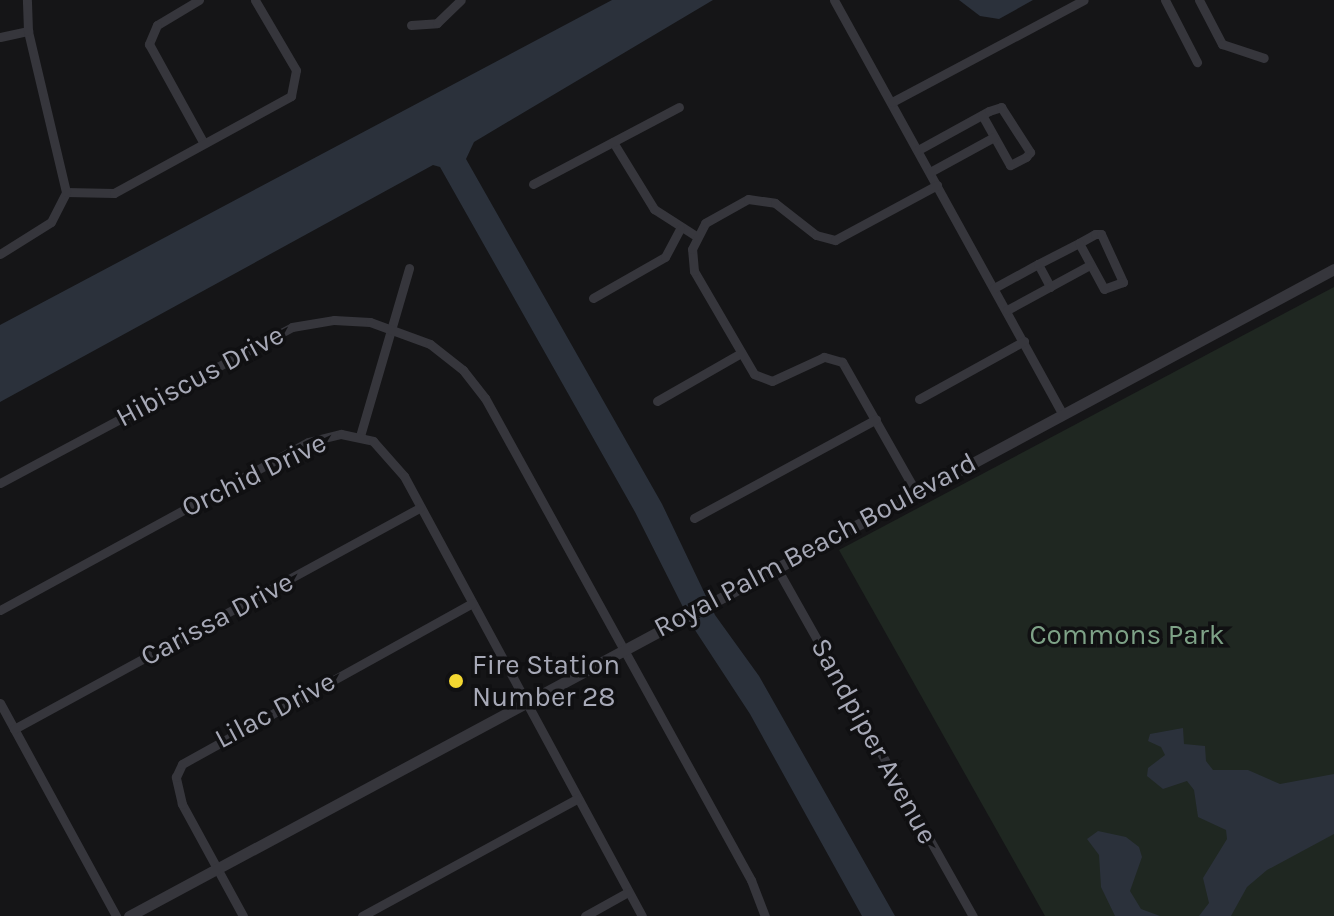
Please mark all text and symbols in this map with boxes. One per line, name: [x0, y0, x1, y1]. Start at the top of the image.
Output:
street label: Hibiscus Drive: [110, 318, 290, 434]
street label: Orchid Drive: [176, 426, 332, 524]
street label: Royal Palm Beach Boulevard: [648, 446, 982, 644]
street label: Carissa Drive: [135, 565, 299, 673]
park label: Commons Park: [1029, 618, 1225, 652]
street label: Sandpiper Avenue: [804, 632, 944, 850]
place label: Fire Station Number 28: [472, 648, 620, 714]
street label: Lilac Drive: [209, 664, 341, 756]
marker: Fire Station Number 28: [447, 672, 465, 690]

